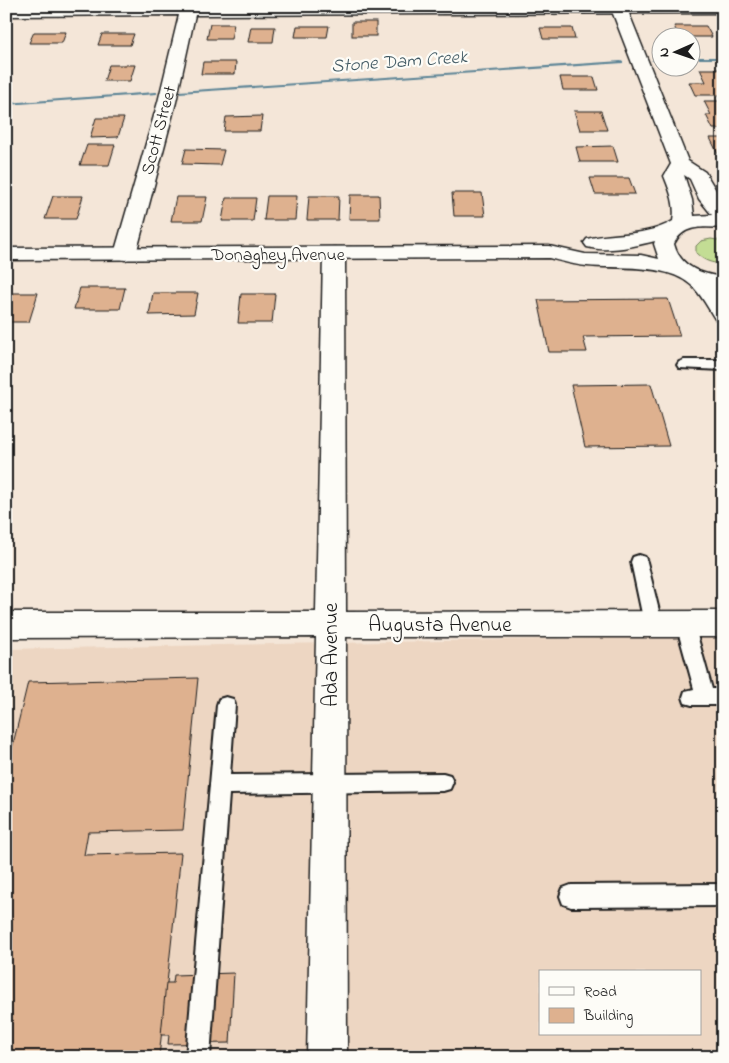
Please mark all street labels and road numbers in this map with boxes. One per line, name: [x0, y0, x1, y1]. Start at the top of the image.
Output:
street label: Scott Street: [136, 83, 184, 178]
street label: Donaghey Avenue: [210, 243, 346, 270]
street label: Ada Avenue: [317, 602, 347, 707]
street label: Augusta Avenue: [368, 611, 512, 643]

